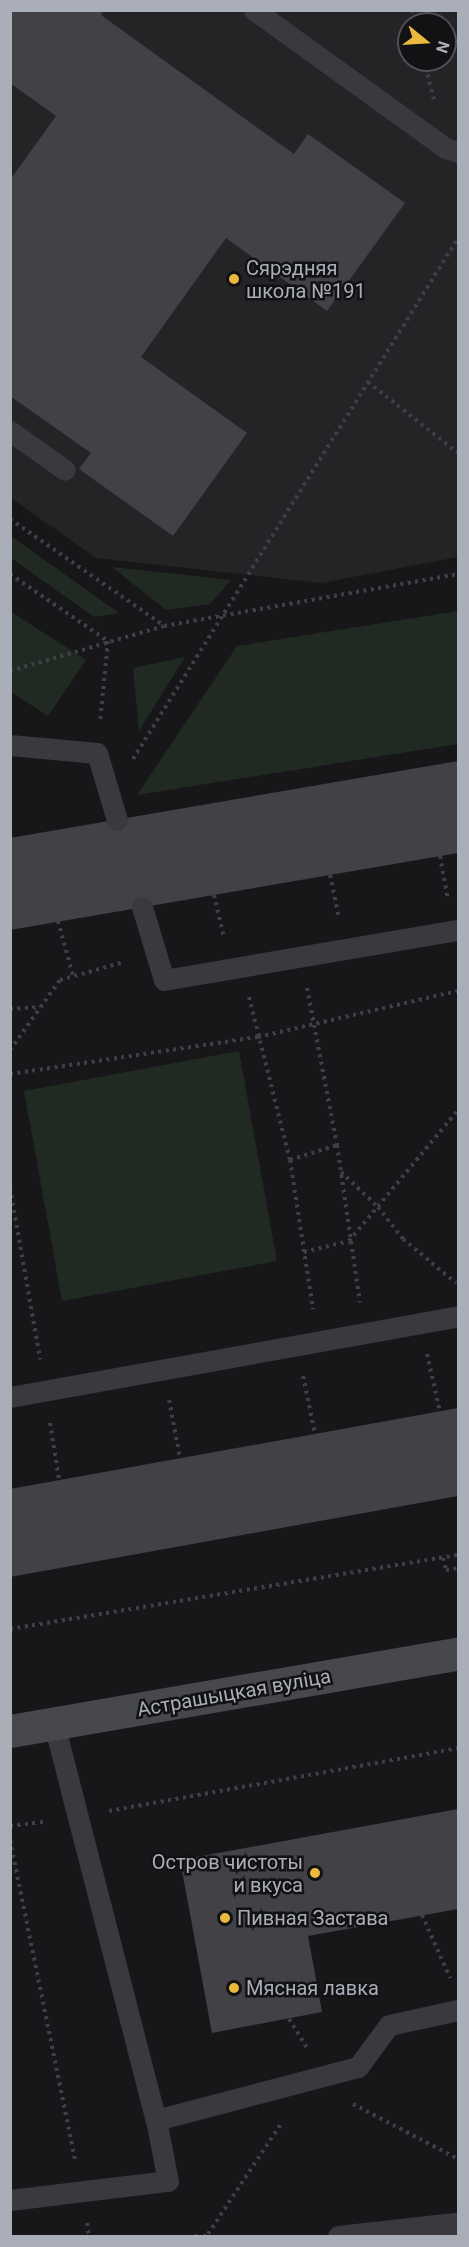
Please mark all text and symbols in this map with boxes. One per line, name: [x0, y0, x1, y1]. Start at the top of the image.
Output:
north arrow: [397, 12, 457, 72]
text: N: [432, 39, 453, 55]
place label: Сярэдняя школа №191: [246, 256, 366, 303]
marker: Сярэдняя школа №191: [227, 272, 241, 286]
street label: Астрашыцкая вуліца: [135, 1664, 333, 1722]
place label: Остров чистоты и вкуса: [152, 1850, 303, 1897]
marker: Остров чистоты и вкуса: [308, 1866, 322, 1880]
place label: Пивная Застава: [237, 1906, 388, 1930]
marker: Пивная Застава: [218, 1911, 232, 1925]
place label: Мясная лавка: [246, 1976, 379, 2000]
marker: Мясная лавка: [227, 1981, 241, 1995]

